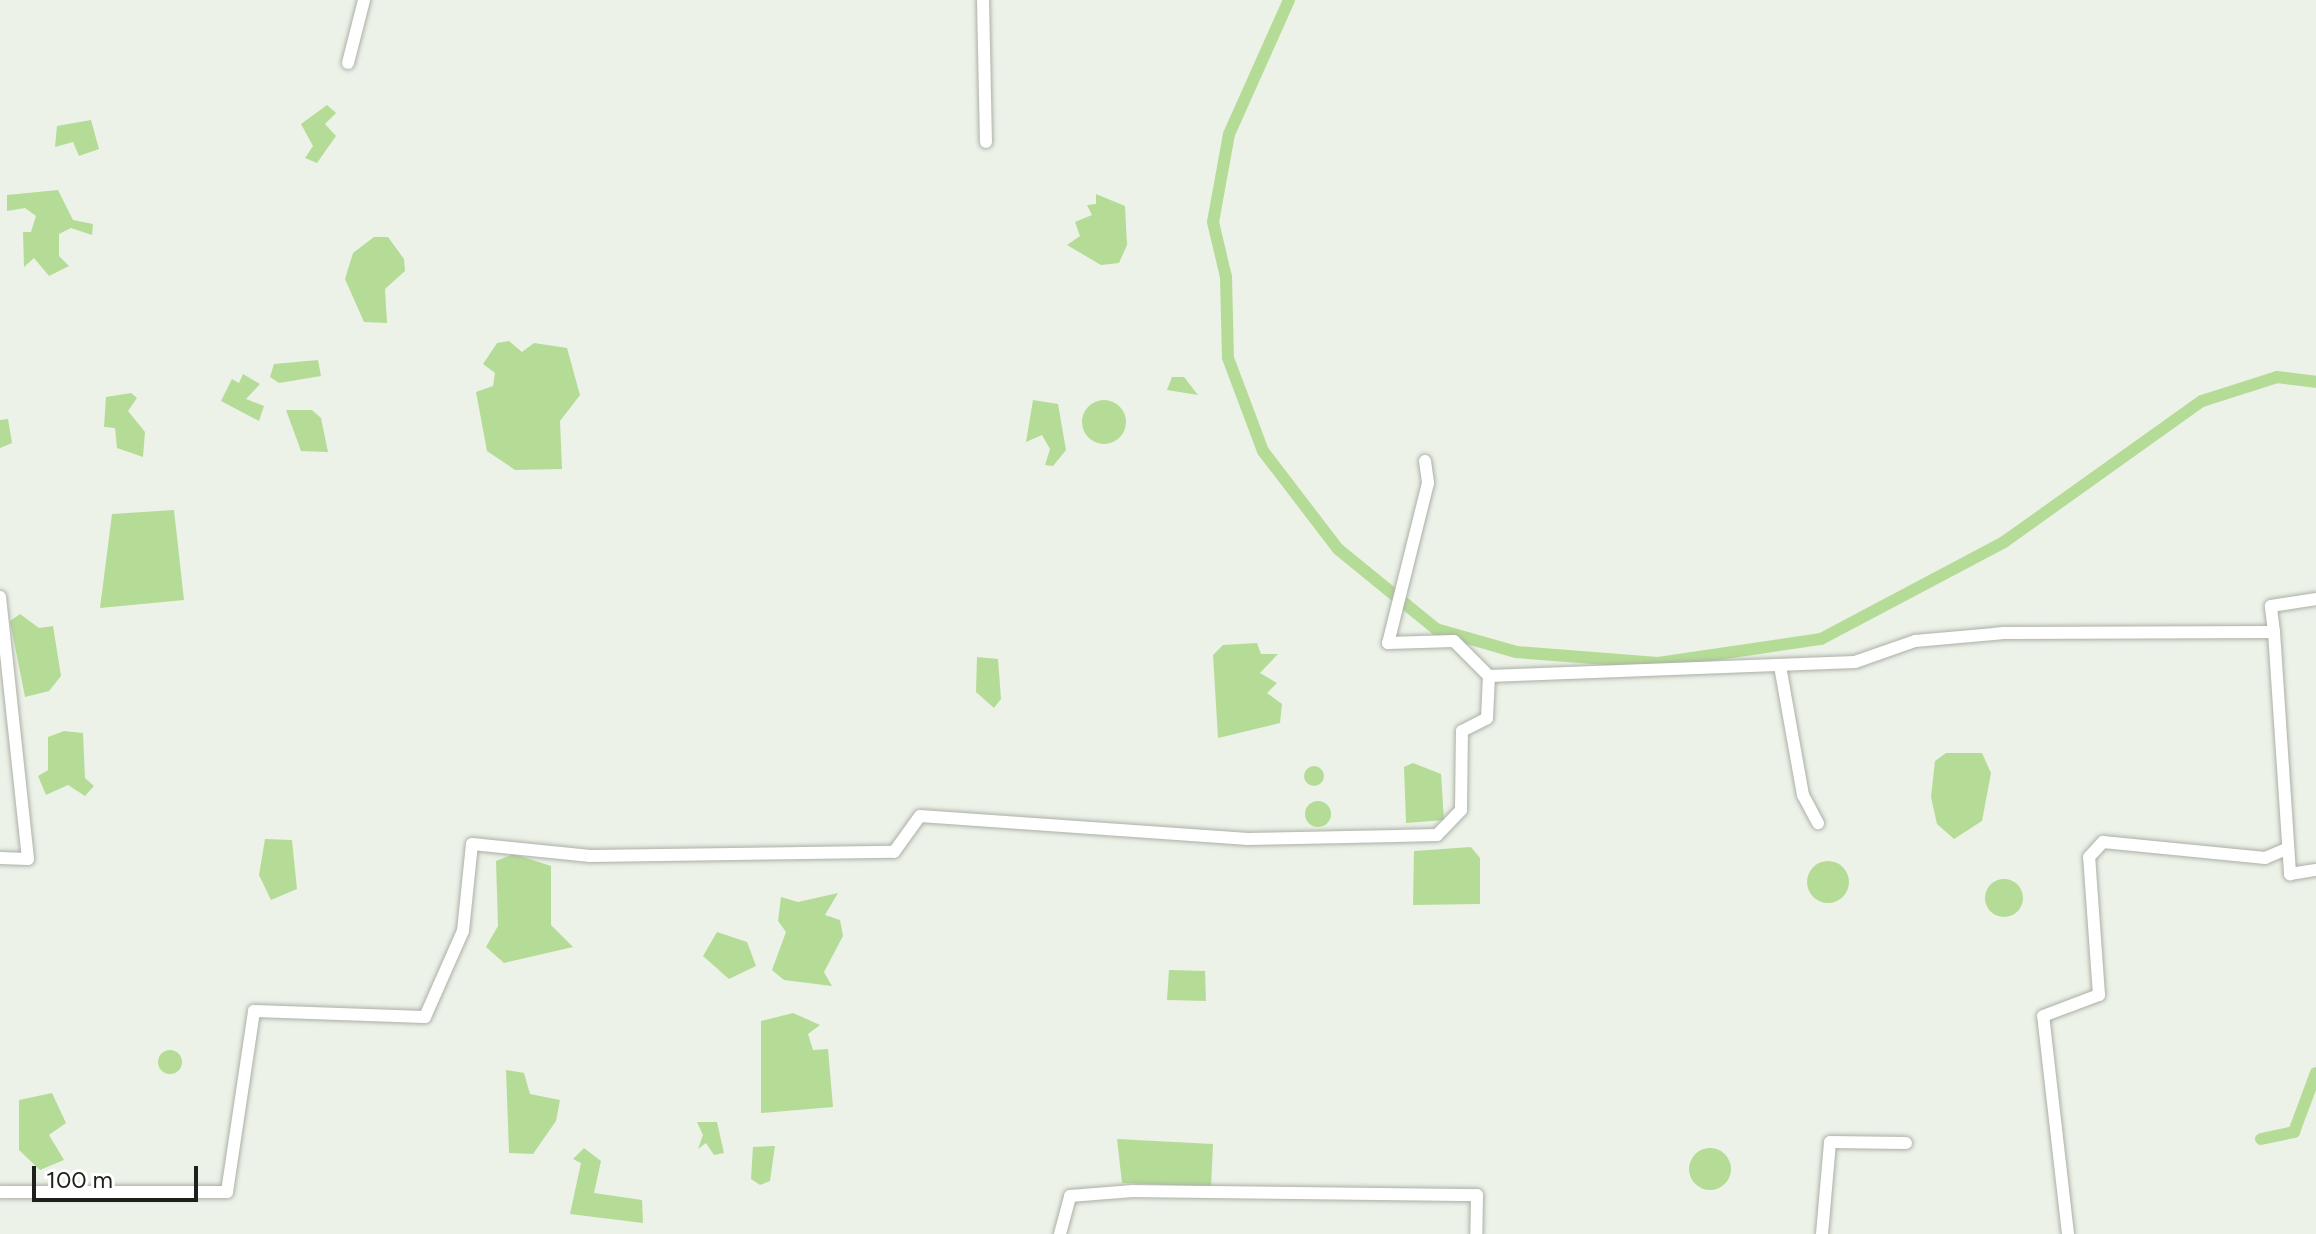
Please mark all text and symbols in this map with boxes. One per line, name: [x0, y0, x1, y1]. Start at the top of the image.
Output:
scale bar: [36, 1150, 202, 1200]
text: 100 m: [46, 1165, 113, 1194]

